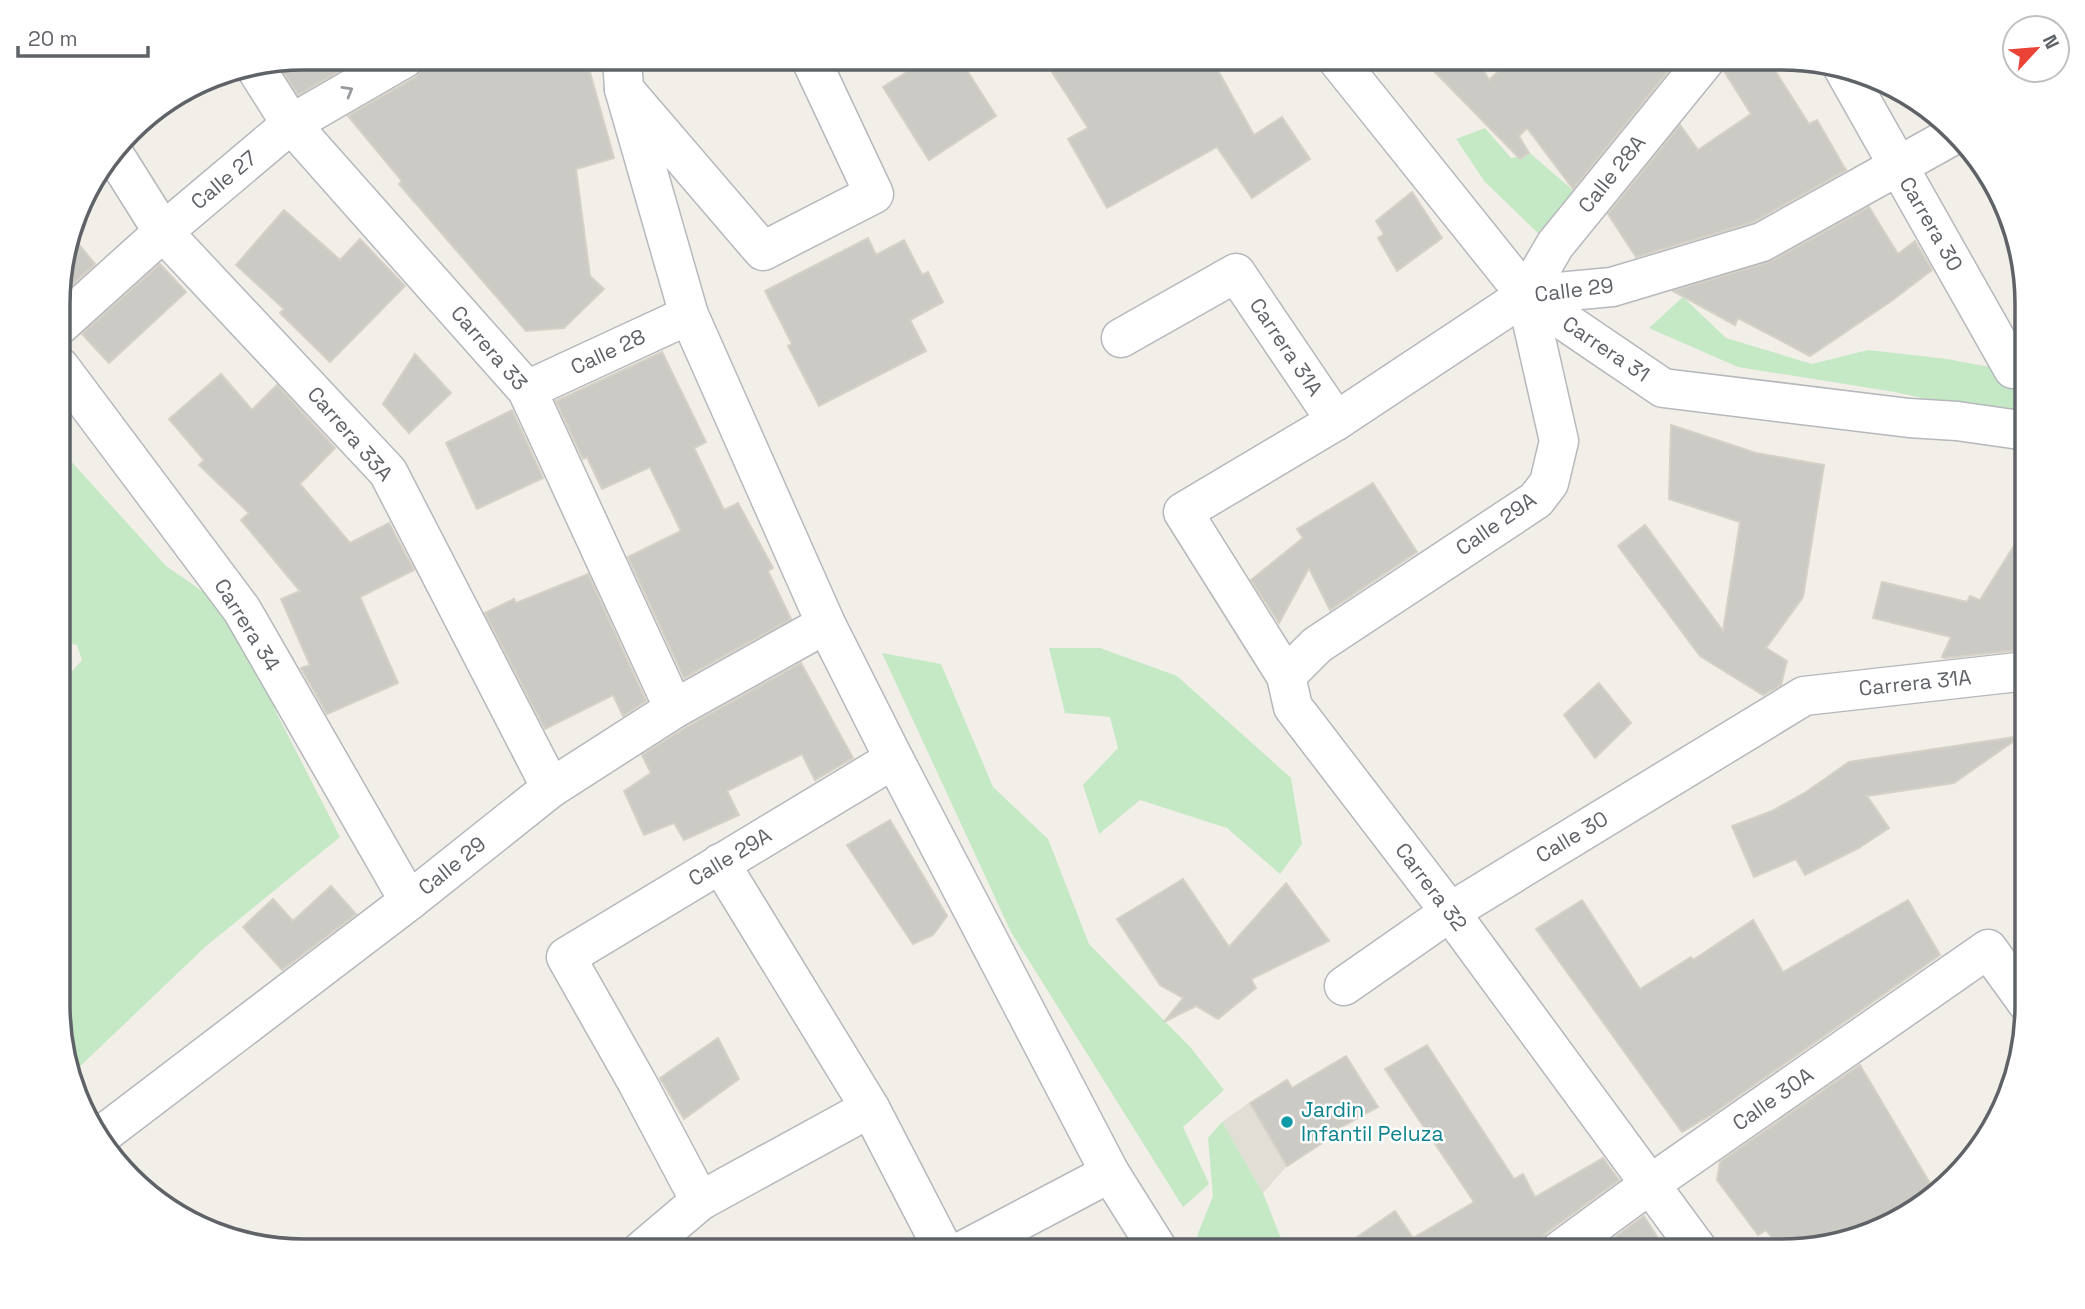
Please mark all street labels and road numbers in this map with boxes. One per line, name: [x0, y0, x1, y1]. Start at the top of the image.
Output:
street label: Calle 28A: [1572, 129, 1651, 218]
street label: Calle 27: [185, 144, 262, 215]
street label: Carrera 30: [1894, 172, 1969, 276]
street label: Calle 29: [1533, 271, 1615, 308]
street label: Carrera 31A: [1244, 292, 1329, 401]
street label: Carrera 33: [445, 300, 534, 396]
street label: Carrera 31: [1557, 310, 1655, 388]
street label: Calle 28: [566, 323, 649, 381]
street label: Carrera 33A: [302, 381, 399, 487]
street label: Calle 29A: [1450, 486, 1541, 561]
street label: Carrera 34: [208, 573, 287, 676]
street label: Carrera 31A: [1857, 663, 1972, 702]
street label: Calle 30: [1531, 804, 1613, 869]
street label: Calle 29A: [683, 821, 776, 892]
street label: Calle 29: [412, 830, 491, 901]
street label: Carrera 32: [1389, 837, 1473, 936]
street label: Calle 30A: [1727, 1061, 1819, 1136]

